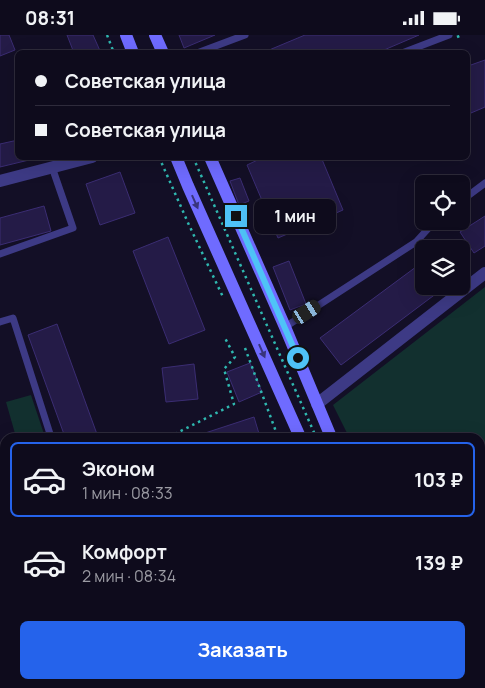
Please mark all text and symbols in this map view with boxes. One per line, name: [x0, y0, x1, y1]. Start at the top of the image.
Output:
text: 08:31: [25, 5, 75, 31]
text: Советская улица: [65, 68, 226, 94]
text: Советская улица: [65, 117, 226, 143]
map controls: [415, 175, 470, 295]
button: locate: [415, 175, 470, 230]
one-way arrow: [192, 195, 200, 209]
callout: 1 мин: [254, 199, 336, 233]
route end: [225, 205, 247, 227]
text: 1 мин: [274, 205, 316, 227]
button: layers: [415, 240, 470, 295]
car: [290, 298, 323, 326]
one-way arrow: [258, 344, 266, 358]
route start: [287, 347, 309, 369]
text: Эконом: [82, 456, 155, 482]
icon: car: [22, 457, 67, 502]
text: 103 ₽: [414, 467, 463, 493]
text: 1 мин · 08:33: [82, 482, 173, 504]
text: Комфорт: [82, 539, 167, 565]
icon: car: [22, 540, 67, 585]
text: 139 ₽: [415, 550, 463, 576]
text: 2 мин · 08:34: [82, 565, 176, 587]
button: Заказать: [20, 621, 465, 679]

